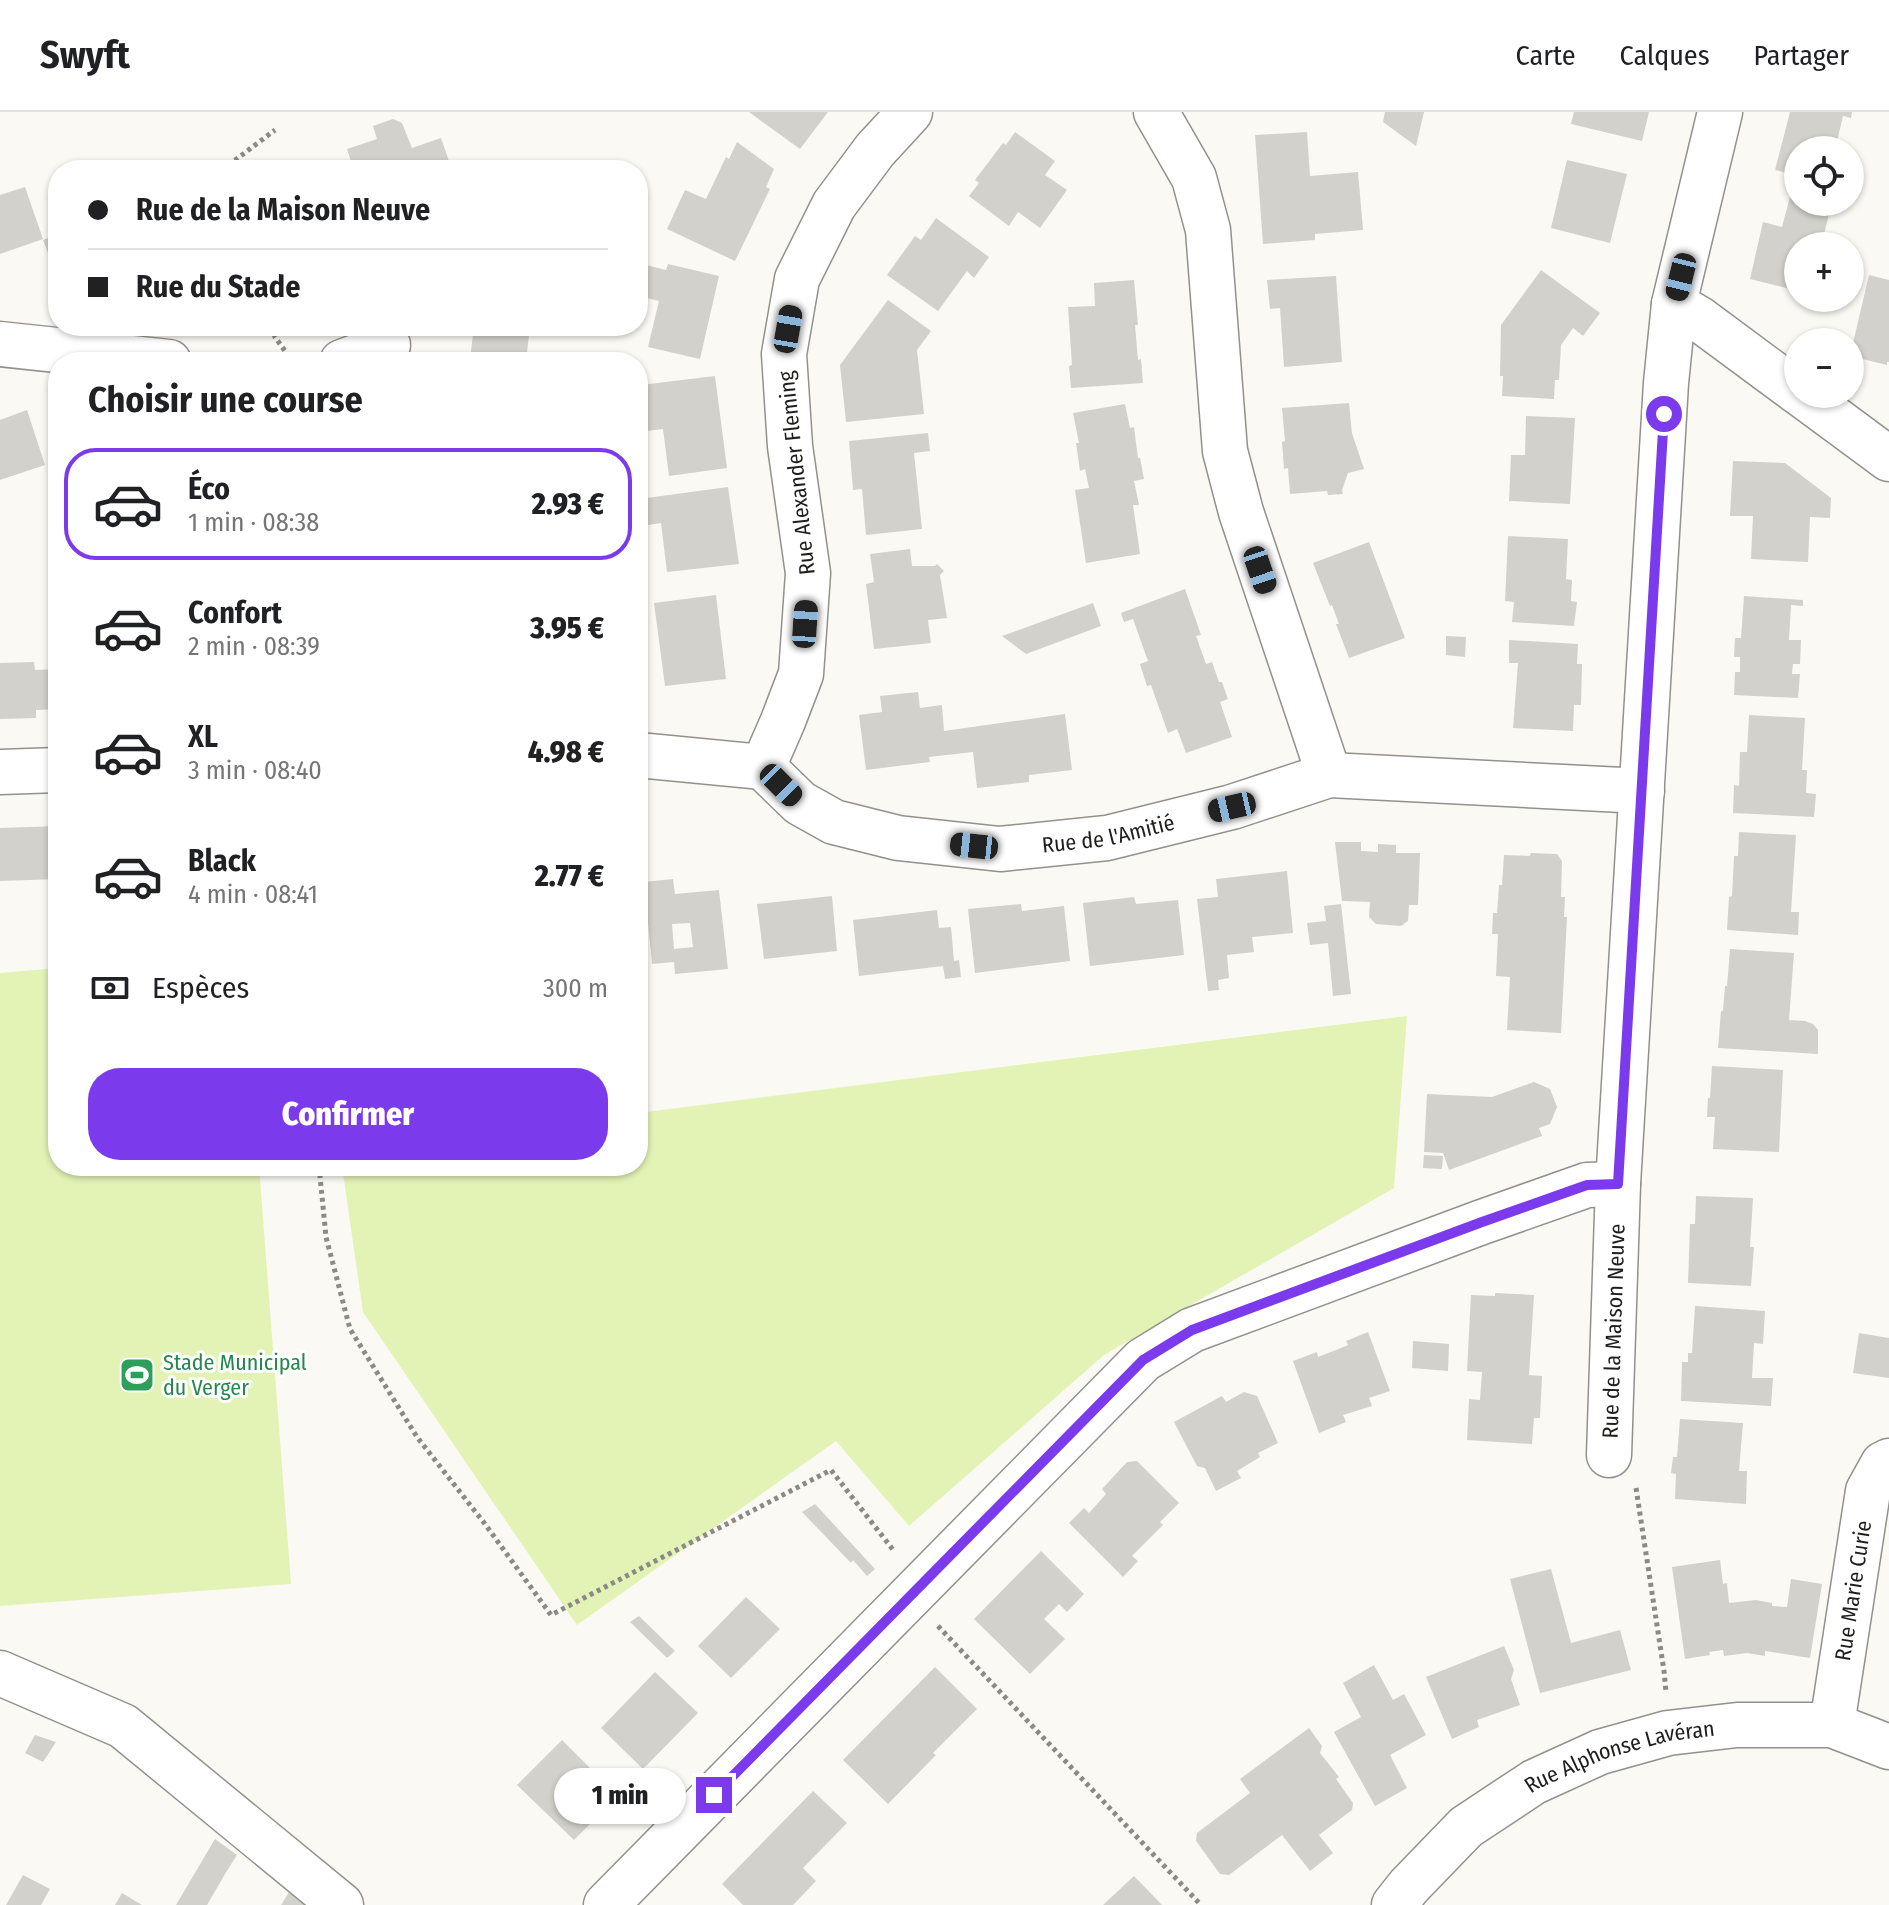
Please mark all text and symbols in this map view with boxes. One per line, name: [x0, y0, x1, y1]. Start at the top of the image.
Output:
text: Swyft: [40, 32, 130, 78]
text: Carte: [1516, 39, 1576, 72]
text: Calques: [1620, 39, 1710, 72]
text: Partager: [1754, 39, 1849, 72]
map controls: [1784, 136, 1864, 408]
button: locate: [1784, 136, 1864, 216]
text: Rue de la Maison Neuve: [136, 192, 430, 228]
button: +: [1784, 232, 1864, 312]
car: [1664, 251, 1698, 303]
text: Rue du Stade: [136, 269, 300, 305]
car: [772, 303, 804, 355]
button: −: [1784, 328, 1864, 408]
street label: Rue Alexander Fleming: [772, 369, 821, 576]
text: Choisir une course: [88, 378, 363, 422]
route start: [1646, 396, 1682, 432]
icon: car: [92, 468, 164, 540]
text: Éco: [188, 471, 230, 507]
text: 2.93 €: [532, 486, 604, 522]
text: 1 min · 08:38: [188, 507, 319, 538]
car: [1241, 543, 1279, 597]
icon: car: [92, 592, 164, 664]
text: Confort: [188, 595, 282, 631]
car: [791, 599, 819, 649]
text: 3.95 €: [530, 610, 604, 646]
text: 2 min · 08:39: [188, 631, 320, 662]
icon: car: [92, 716, 164, 788]
text: XL: [188, 719, 218, 755]
text: 4.98 €: [528, 734, 604, 770]
text: 3 min · 08:40: [188, 755, 322, 786]
car: [756, 760, 806, 810]
car: [1206, 790, 1258, 824]
street label: Rue de l'Amitié: [1041, 809, 1177, 859]
car: [949, 832, 999, 860]
icon: car: [92, 840, 164, 912]
text: Black: [188, 843, 256, 879]
text: 2.77 €: [535, 858, 604, 894]
text: 4 min · 08:41: [188, 879, 318, 910]
icon: cash: [88, 966, 132, 1010]
text: Espèces: [152, 970, 249, 1006]
text: 300 m: [543, 973, 608, 1004]
button: Confirmer: [88, 1068, 608, 1160]
street label: Rue de la Maison Neuve: [1597, 1223, 1631, 1439]
place label: Stade Municipal du Verger: [163, 1349, 307, 1401]
sports icon: Stade Municipal du Verger: [118, 1356, 156, 1394]
street label: Rue Marie Curie: [1829, 1519, 1877, 1663]
street label: Rue Alphonse Lavéran: [1519, 1715, 1716, 1799]
callout: 1 min: [554, 1767, 686, 1823]
route end: [696, 1777, 732, 1813]
text: 1 min: [592, 1780, 648, 1811]

